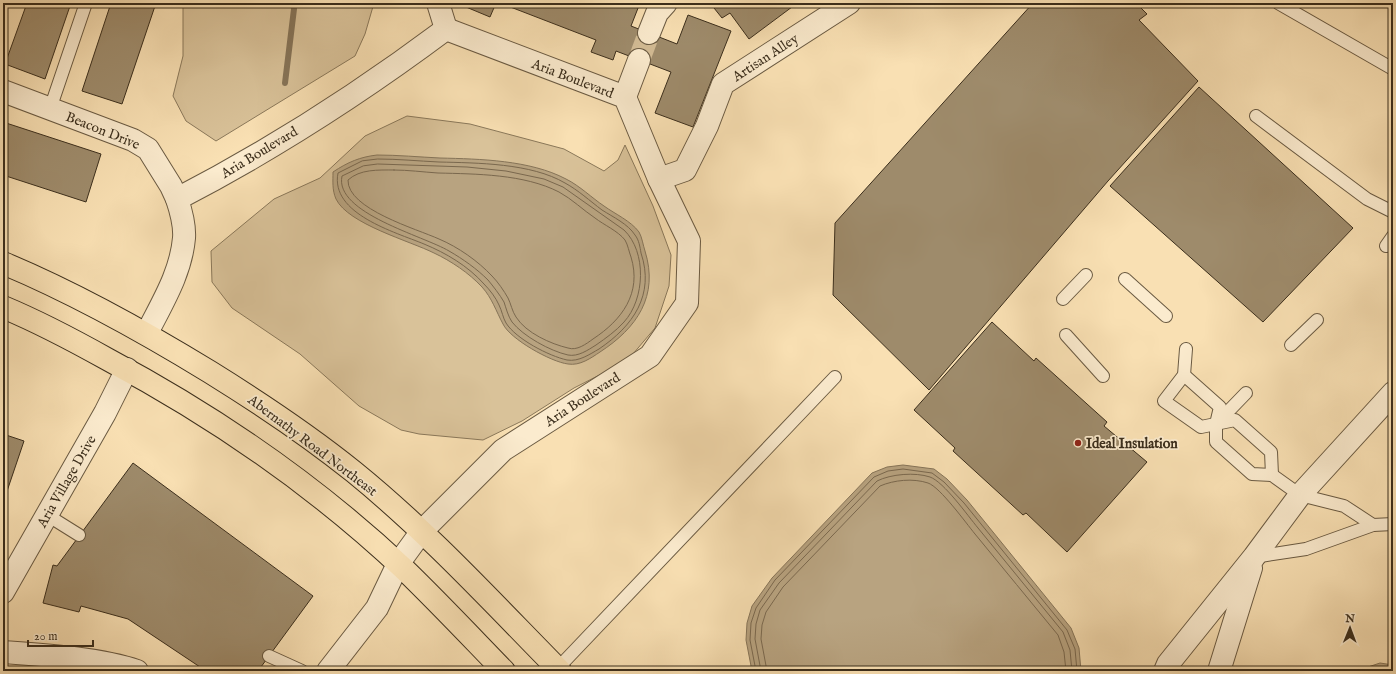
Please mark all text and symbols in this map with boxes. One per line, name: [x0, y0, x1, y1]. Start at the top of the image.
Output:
street label: Artisan Alley: [728, 30, 802, 86]
street label: Aria Boulevard: [528, 55, 617, 103]
street label: Beacon Drive: [63, 108, 143, 154]
street label: Aria Boulevard: [217, 123, 302, 183]
street label: Aria Boulevard: [541, 368, 624, 431]
street label: Abernathy Road Northeast: [243, 391, 381, 501]
street label: Aria Village Drive: [33, 432, 101, 532]
place label: Ideal Insulation: [1086, 435, 1178, 453]
marker: Ideal Insulation: [1073, 438, 1083, 448]
north arrow: [1330, 608, 1370, 648]
text: N: [1344, 612, 1356, 626]
scale bar: [28, 622, 93, 648]
text: 20 m: [34, 629, 57, 644]

